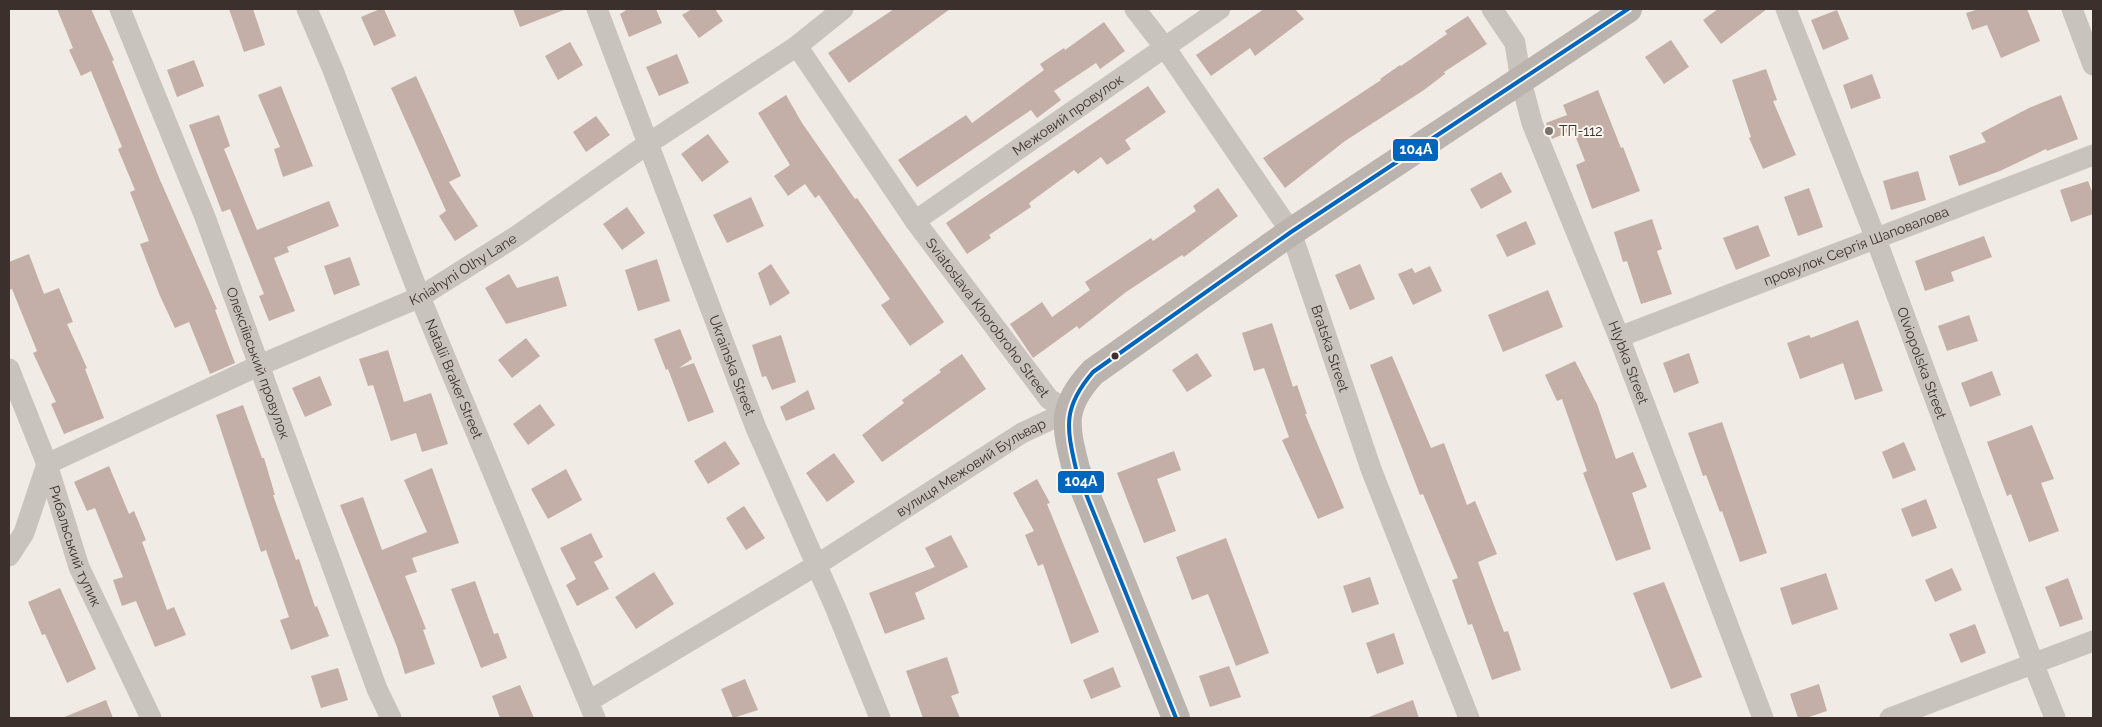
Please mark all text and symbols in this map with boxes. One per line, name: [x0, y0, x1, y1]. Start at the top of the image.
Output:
street label: Межовий провулок: [1009, 71, 1126, 159]
place label: ТП-112: [1559, 123, 1603, 139]
marker: ТП-112: [1543, 125, 1555, 137]
line badge: 104А: [1392, 138, 1439, 162]
text: 104А: [1400, 141, 1433, 157]
street label: провулок Сергія Шаповалова: [1761, 203, 1951, 289]
street label: Kniahyni Olhy Lane: [407, 230, 520, 309]
street label: Sviatoslava Khorobroho Street: [923, 235, 1053, 401]
street label: Олексіївський провулок: [223, 285, 293, 441]
street label: Bratska Street: [1308, 303, 1352, 394]
street label: Olviopolska Street: [1894, 305, 1950, 421]
street label: Ukrainska Street: [706, 313, 759, 418]
street label: Natalii Braker Street: [422, 316, 486, 441]
street label: Hlybka Street: [1605, 318, 1652, 406]
unlabelled marker: [1110, 351, 1120, 361]
street label: вулиця Межовий Бульвар: [893, 415, 1049, 520]
line badge: 104А: [1057, 470, 1105, 494]
text: 104А: [1065, 473, 1098, 489]
street label: Рибальський тупик: [46, 483, 105, 609]

